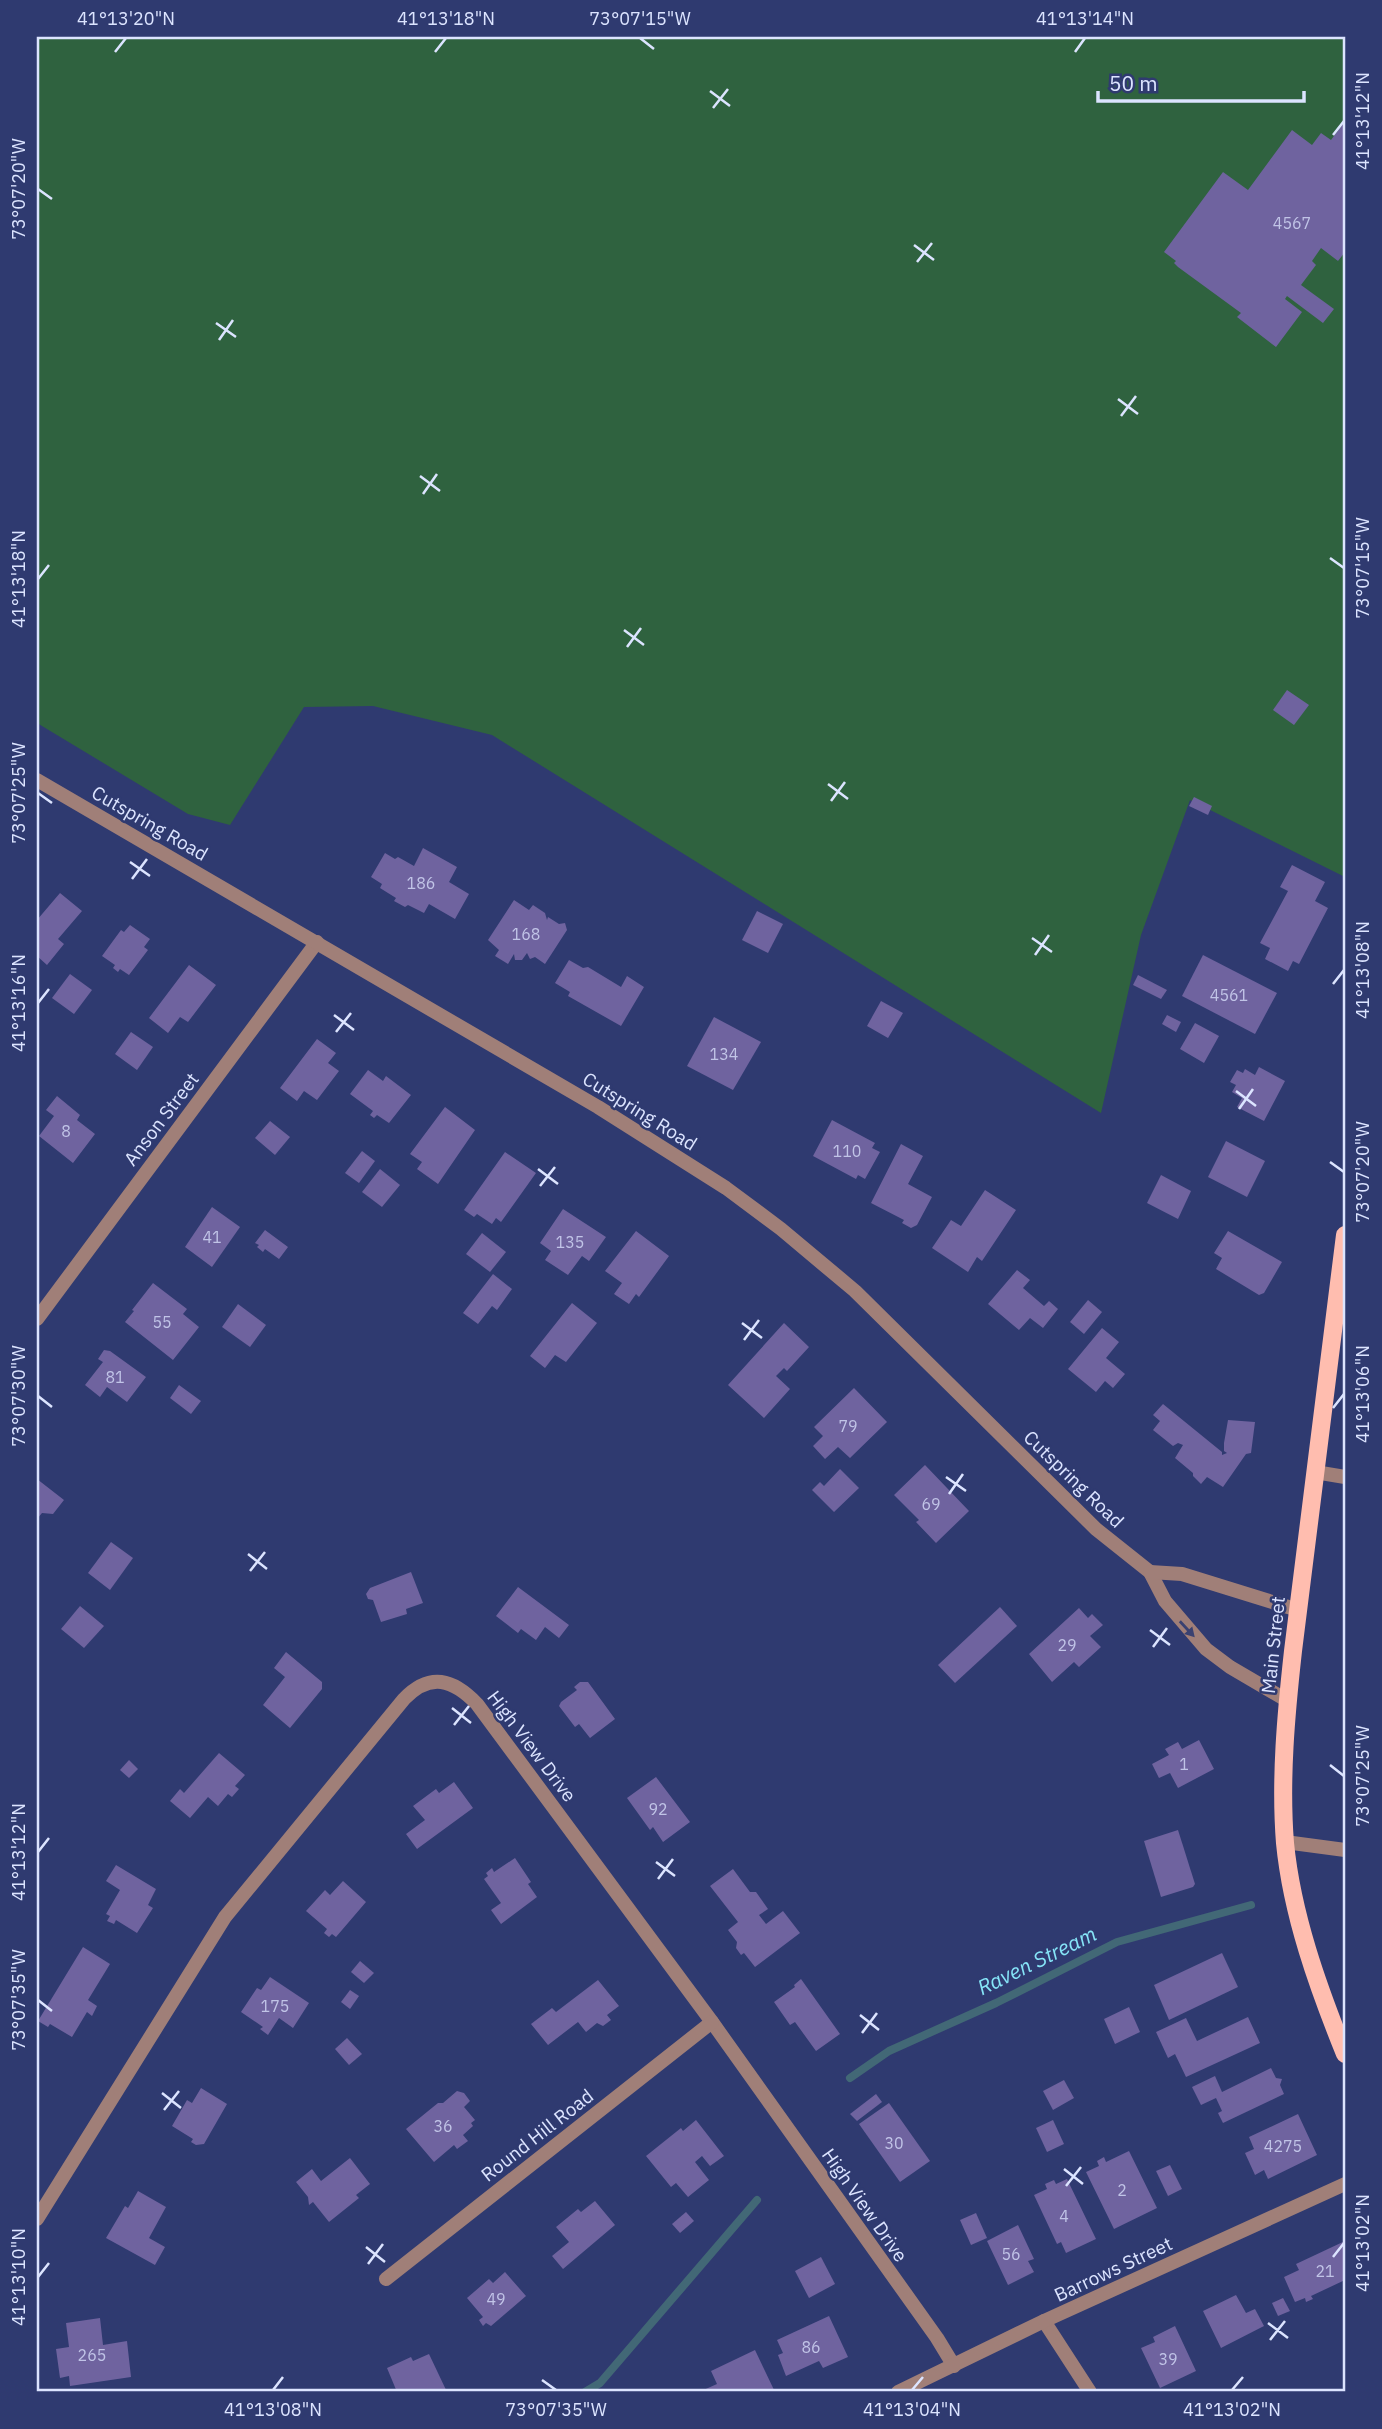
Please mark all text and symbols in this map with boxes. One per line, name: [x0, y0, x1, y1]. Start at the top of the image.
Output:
text: 41°13'20"N: [77, 7, 175, 30]
text: 41°13'18"N: [397, 7, 495, 30]
text: 73°07'15"W: [589, 7, 691, 30]
text: 41°13'14"N: [1036, 7, 1134, 30]
scale bar: [1098, 60, 1305, 104]
text: 50 m: [1109, 69, 1158, 97]
text: 41°13'12"N: [1351, 72, 1374, 170]
text: 73°07'20"W: [7, 138, 30, 240]
house number: 4567: [1273, 213, 1311, 233]
text: 73°07'15"W: [1351, 517, 1374, 619]
text: 41°13'18"N: [7, 530, 30, 628]
text: 73°07'25"W: [7, 742, 30, 844]
street label: Cutspring Road: [88, 780, 212, 866]
house number: 186: [407, 873, 435, 893]
text: 41°13'08"N: [1351, 921, 1374, 1019]
house number: 168: [512, 924, 540, 944]
text: 41°13'16"N: [7, 954, 30, 1052]
house number: 4561: [1210, 985, 1248, 1005]
house number: 134: [710, 1044, 738, 1064]
street label: Cutspring Road: [578, 1066, 702, 1156]
street label: Anson Street: [118, 1068, 204, 1170]
house number: 8: [61, 1121, 71, 1141]
text: 73°07'20"W: [1351, 1121, 1374, 1223]
house number: 110: [833, 1141, 861, 1161]
house number: 41: [202, 1227, 222, 1247]
house number: 135: [556, 1232, 584, 1252]
house number: 55: [152, 1312, 172, 1332]
text: 73°07'30"W: [7, 1345, 30, 1447]
text: 41°13'06"N: [1351, 1345, 1374, 1443]
house number: 81: [105, 1367, 125, 1387]
house number: 79: [838, 1416, 858, 1436]
street label: Cutspring Road: [1019, 1425, 1129, 1533]
house number: 69: [921, 1494, 941, 1514]
street label: Main Street: [1256, 1595, 1290, 1695]
one-way arrow: [1179, 1620, 1195, 1637]
house number: 29: [1057, 1635, 1077, 1655]
street label: High View Drive: [482, 1686, 582, 1806]
text: 73°07'25"W: [1351, 1725, 1374, 1827]
house number: 1: [1179, 1754, 1189, 1774]
house number: 92: [648, 1799, 668, 1819]
text: 41°13'12"N: [7, 1803, 30, 1901]
water label: Raven Stream: [972, 1919, 1101, 2001]
text: 73°07'35"W: [7, 1949, 30, 2051]
house number: 175: [261, 1996, 289, 2016]
street label: Round Hill Road: [476, 2084, 598, 2186]
house number: 36: [433, 2116, 453, 2136]
house number: 30: [884, 2133, 904, 2153]
house number: 4275: [1264, 2136, 1302, 2156]
street label: High View Drive: [817, 2144, 913, 2266]
house number: 2: [1117, 2180, 1127, 2200]
text: 41°13'02"N: [1351, 2194, 1374, 2292]
house number: 4: [1059, 2206, 1069, 2226]
text: 41°13'10"N: [7, 2228, 30, 2326]
street label: Barrows Street: [1050, 2231, 1176, 2307]
house number: 56: [1001, 2244, 1021, 2264]
house number: 21: [1315, 2261, 1335, 2281]
house number: 49: [486, 2289, 506, 2309]
house number: 86: [801, 2337, 821, 2357]
house number: 265: [78, 2345, 106, 2365]
house number: 39: [1158, 2349, 1178, 2369]
text: 41°13'08"N: [224, 2398, 322, 2421]
text: 73°07'35"W: [505, 2398, 607, 2421]
text: 41°13'04"N: [863, 2398, 961, 2421]
text: 41°13'02"N: [1183, 2398, 1281, 2421]

